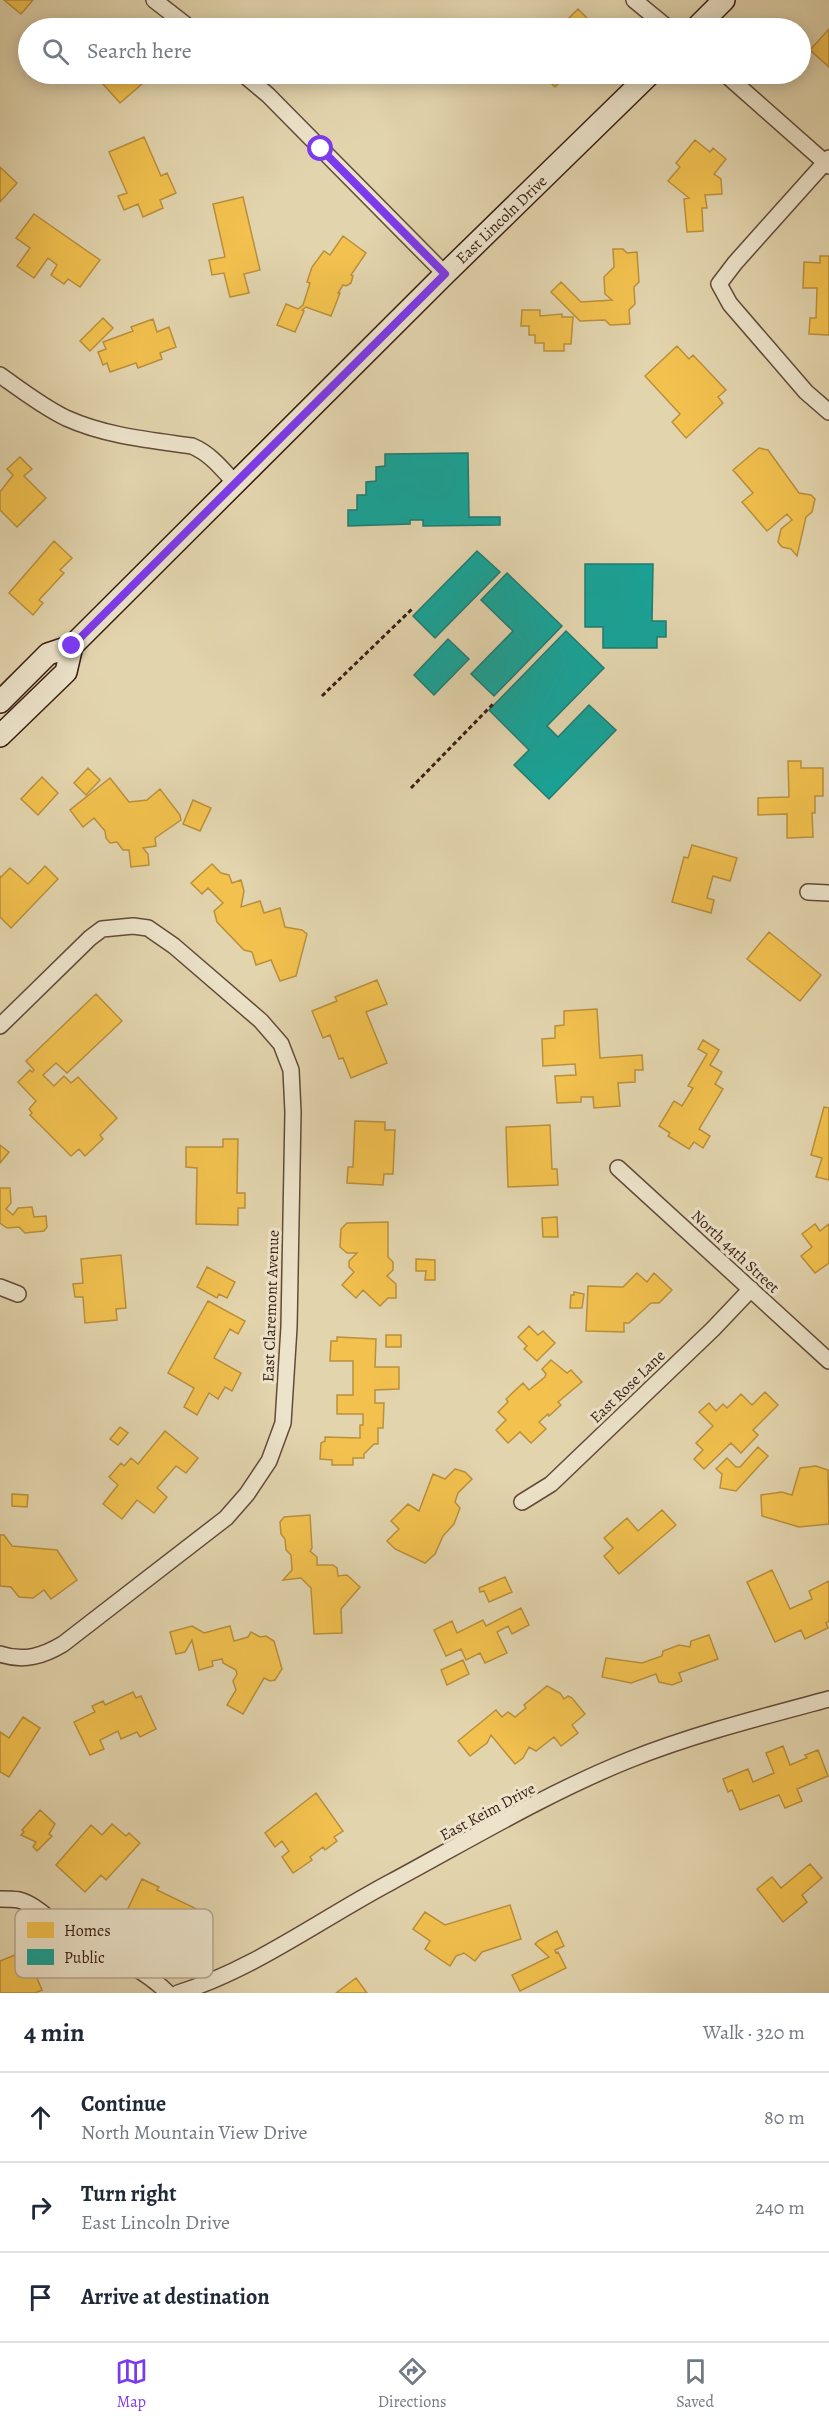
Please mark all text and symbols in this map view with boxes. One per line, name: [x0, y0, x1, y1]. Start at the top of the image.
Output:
search box: [18, 18, 811, 84]
icon: search: [39, 35, 72, 68]
text: Search here: [87, 36, 192, 66]
route start: [307, 135, 333, 161]
street label: East Lincoln Drive: [451, 170, 552, 269]
route end: [58, 632, 84, 658]
street label: North 44th Street: [686, 1205, 784, 1298]
street label: East Claremont Avenue: [257, 1230, 285, 1382]
street label: East Rose Lane: [585, 1345, 670, 1428]
street label: East Keim Drive: [436, 1777, 539, 1846]
legend: [15, 1909, 213, 1978]
text: Homes: [64, 1920, 111, 1942]
text: Public: [64, 1947, 105, 1969]
text: 4 min: [24, 2015, 85, 2050]
text: Walk · 320 m: [703, 2019, 805, 2046]
text: Continue: [81, 2089, 166, 2119]
icon: ahead: [24, 2101, 57, 2134]
text: 80 m: [764, 2104, 805, 2131]
text: North Mountain View Drive: [81, 2119, 308, 2146]
text: Turn right: [81, 2179, 177, 2209]
icon: right: [24, 2191, 57, 2224]
text: 240 m: [755, 2194, 805, 2221]
text: East Lincoln Drive: [81, 2209, 230, 2236]
icon: arrive: [24, 2281, 57, 2314]
text: Arrive at destination: [81, 2282, 270, 2312]
tab: Map: [115, 2355, 148, 2413]
tab: Directions: [378, 2355, 446, 2413]
tab: Saved: [676, 2355, 714, 2413]

